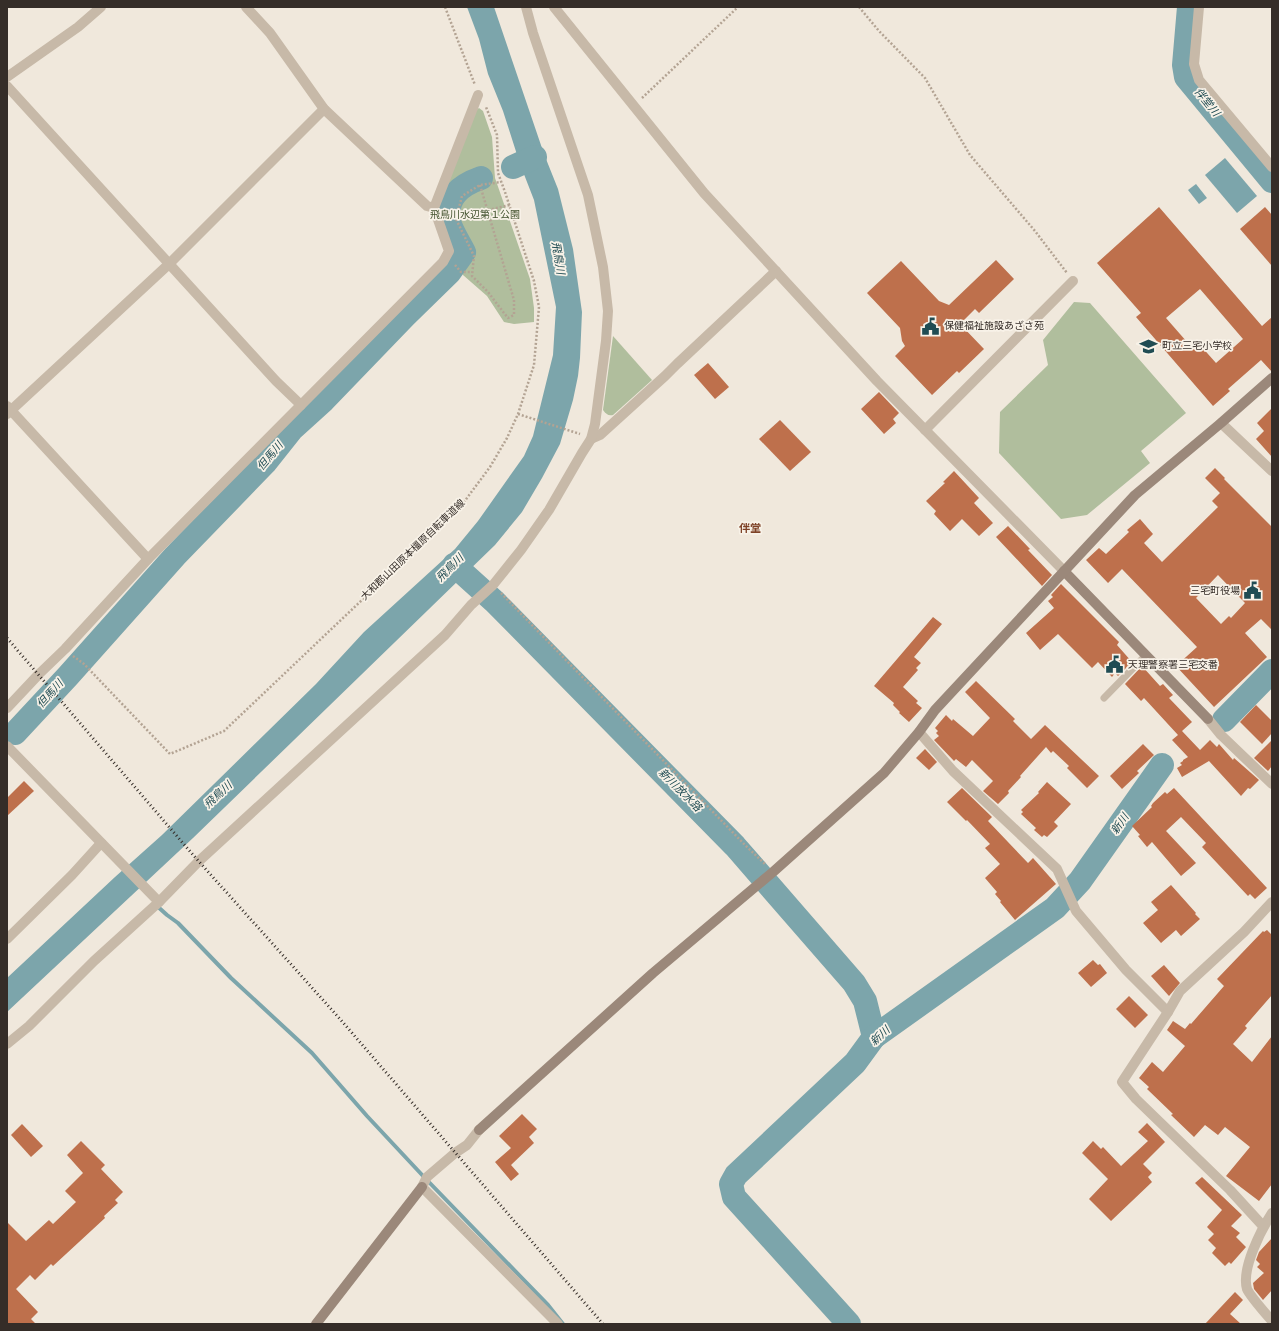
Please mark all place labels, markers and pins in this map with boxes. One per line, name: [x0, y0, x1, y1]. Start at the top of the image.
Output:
public building icon: 保健福祉施設あざさ苑: [921, 316, 941, 336]
place label: 保健福祉施設あざさ苑: [944, 319, 1044, 333]
school or university icon: 町立三宅小学校: [1139, 336, 1159, 356]
place label: 町立三宅小学校: [1162, 339, 1232, 353]
public building icon: 三宅町役場: [1243, 581, 1263, 601]
place label: 三宅町役場: [1190, 584, 1240, 598]
public building icon: 天理警察署三宅交番: [1105, 655, 1125, 675]
place label: 天理警察署三宅交番: [1128, 658, 1218, 672]

